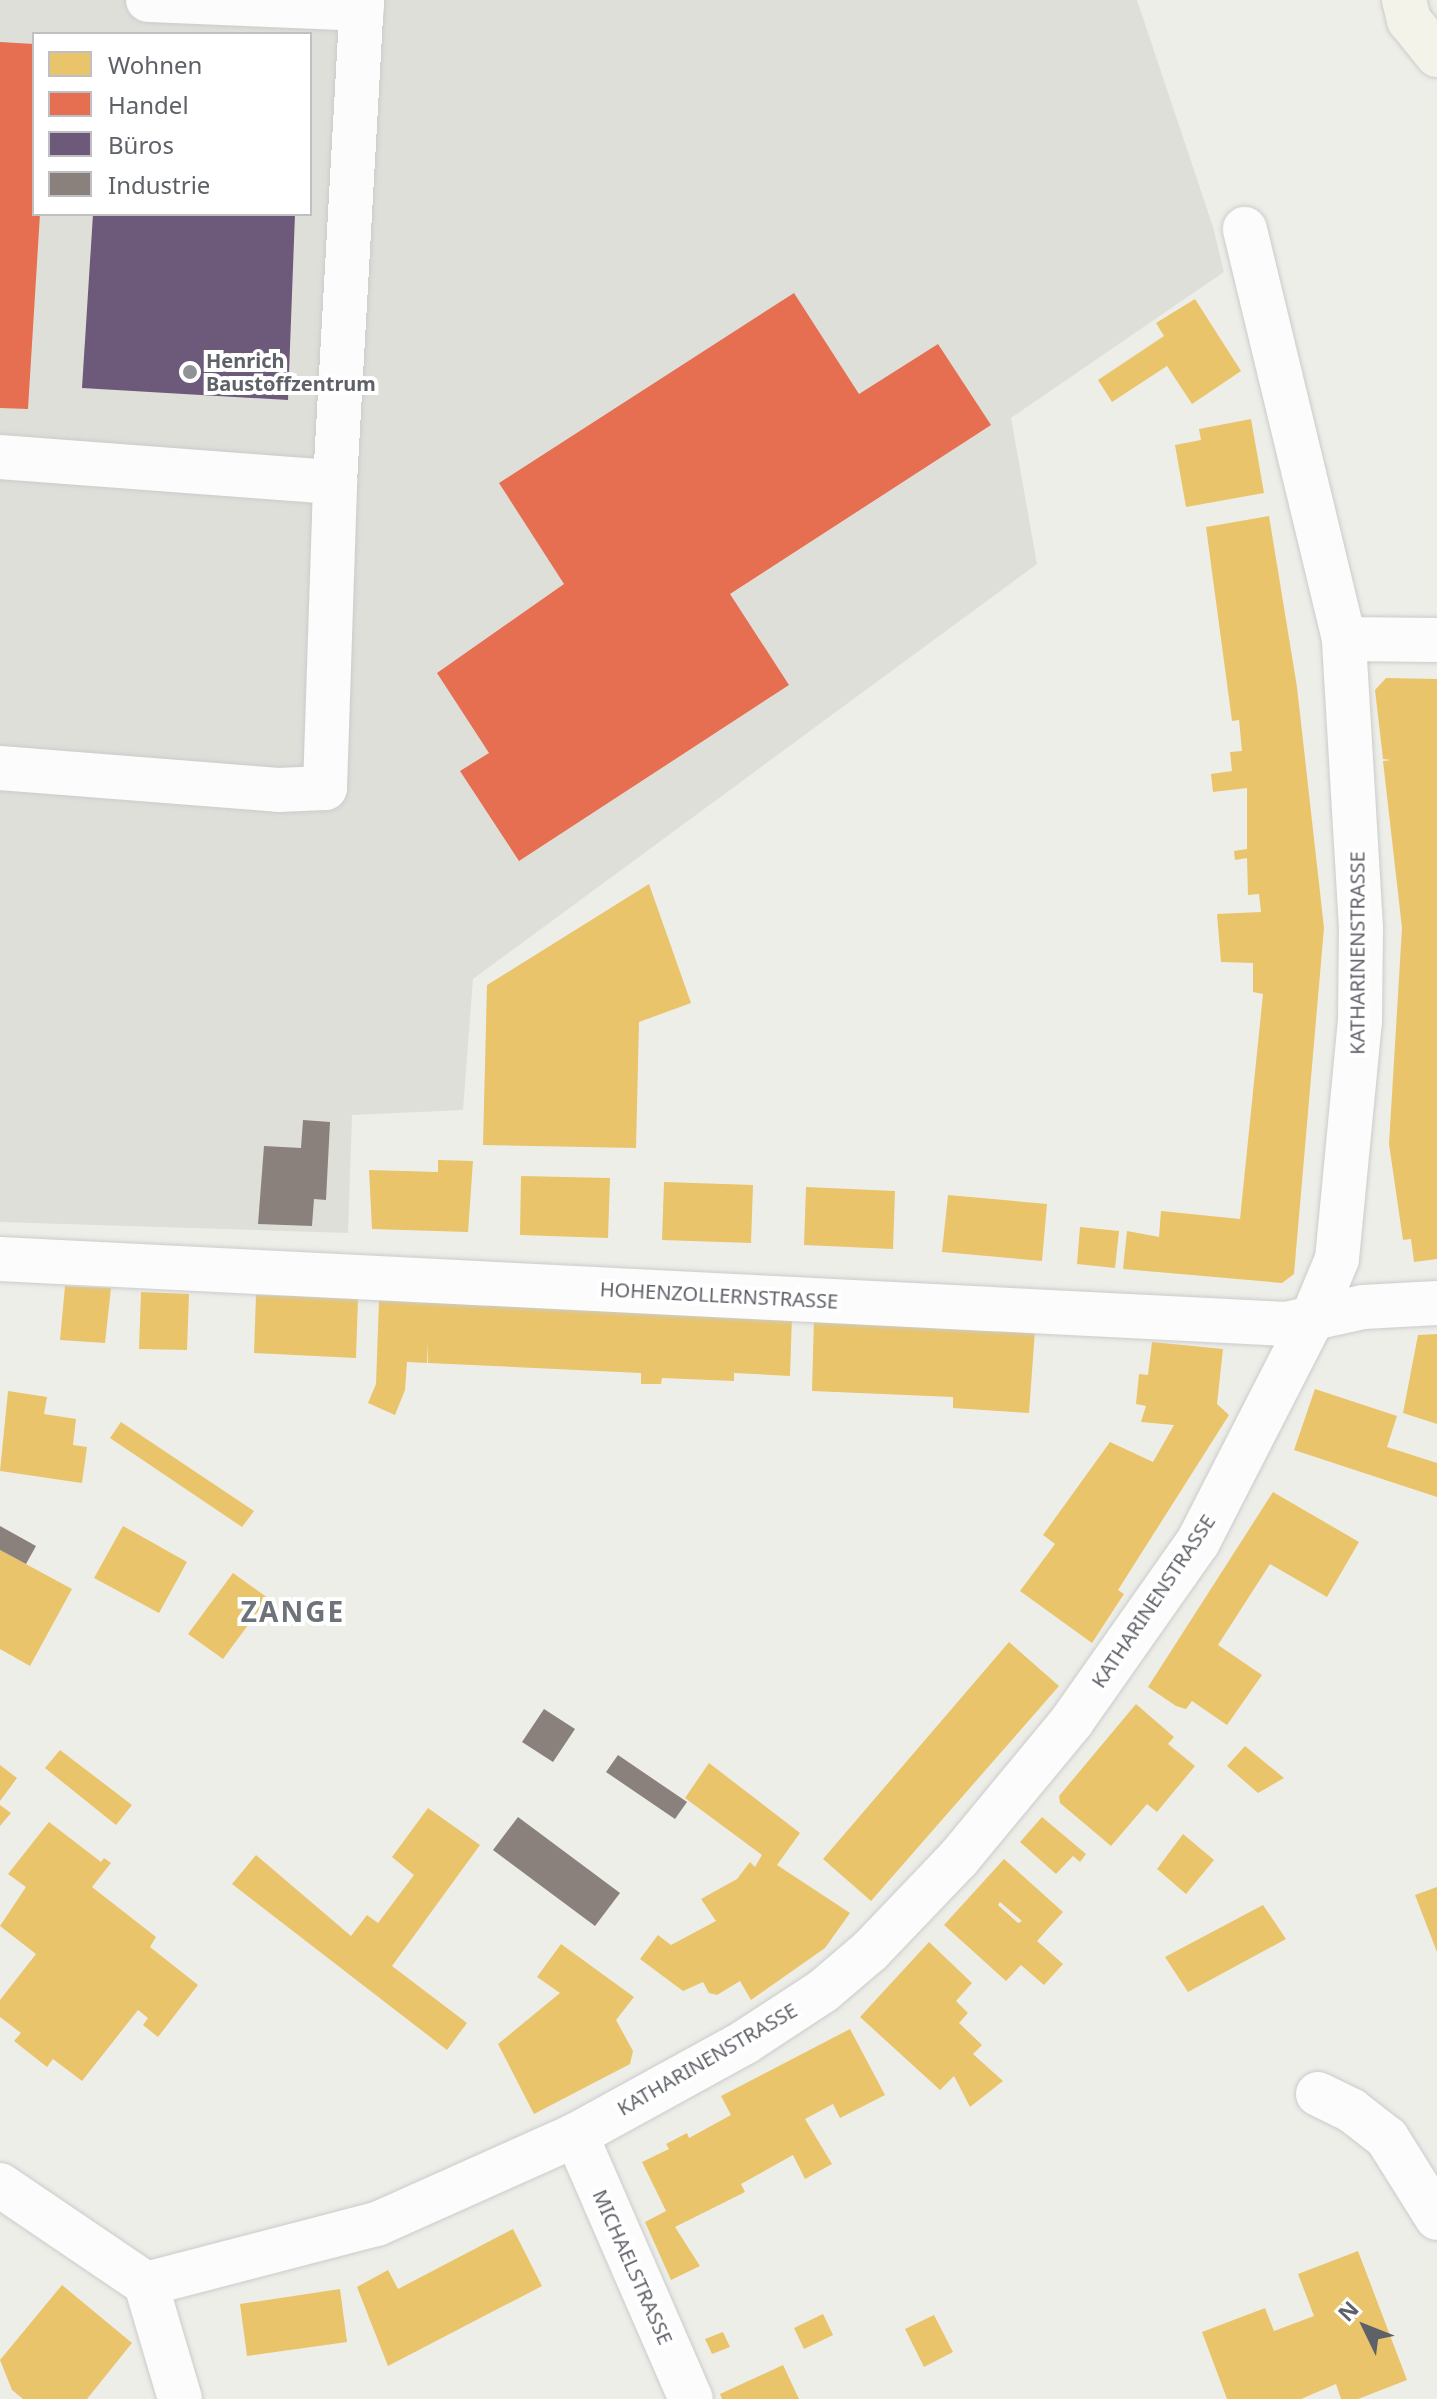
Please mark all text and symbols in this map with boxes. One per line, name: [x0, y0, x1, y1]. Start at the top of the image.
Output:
legend: [32, 32, 312, 216]
text: Wohnen: [108, 48, 202, 81]
text: Handel: [108, 88, 189, 121]
text: Büros: [108, 128, 174, 161]
text: Industrie: [108, 168, 210, 201]
place label: Henrich Baustoffzentrum: [206, 348, 376, 395]
marker: Henrich Baustoffzentrum: [181, 363, 199, 381]
street label: KATHARINENSTRASSE: [1345, 851, 1369, 1055]
street label: HOHENZOLLERNSTRASSE: [599, 1277, 839, 1313]
street label: KATHARINENSTRASSE: [1086, 1510, 1220, 1692]
district label: ZANGE: [241, 1594, 345, 1628]
street label: KATHARINENSTRASSE: [613, 1998, 801, 2120]
street label: MICHAELSTRASSE: [588, 2186, 678, 2348]
north arrow: [1325, 2287, 1405, 2367]
text: N: [1330, 2294, 1365, 2327]

